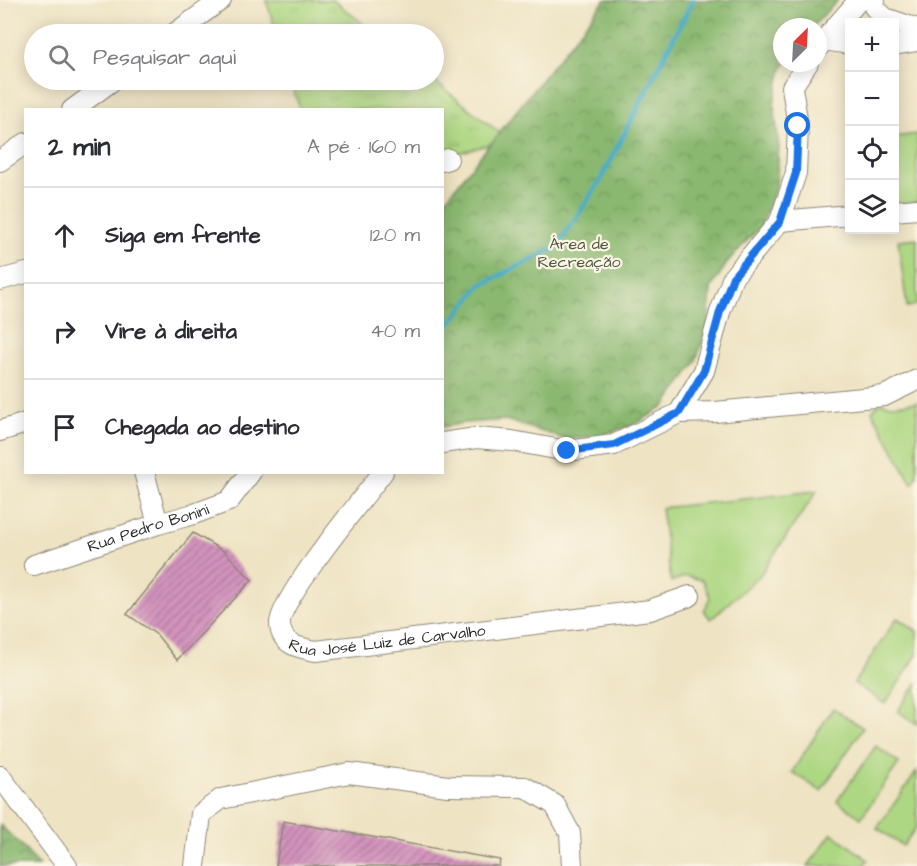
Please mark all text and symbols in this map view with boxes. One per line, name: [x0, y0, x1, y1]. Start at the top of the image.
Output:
north arrow: [773, 18, 827, 72]
map controls: [845, 18, 899, 234]
button: +: [845, 18, 899, 72]
search box: [24, 24, 444, 90]
icon: search: [45, 41, 78, 74]
text: Pesquisar aqui: [93, 42, 236, 73]
button: −: [845, 72, 899, 126]
route start: [784, 112, 810, 138]
button: locate: [845, 126, 899, 180]
text: 2 min: [48, 129, 110, 165]
text: A pé · 160 m: [307, 133, 420, 161]
button: layers: [845, 180, 899, 234]
icon: ahead: [48, 219, 81, 252]
text: Siga em frente: [105, 220, 261, 251]
text: 120 m: [370, 221, 420, 249]
park label: Área de Recreação: [537, 233, 621, 273]
icon: right: [48, 315, 81, 348]
text: Vire à direita: [105, 316, 237, 347]
text: 40 m: [370, 317, 420, 345]
icon: arrive: [48, 411, 81, 444]
text: Chegada ao destino: [105, 412, 299, 443]
route end: [553, 437, 579, 463]
street label: Rua Pedro Bonini: [84, 498, 213, 558]
street label: Rua José Luiz de Carvalho: [285, 619, 487, 662]

